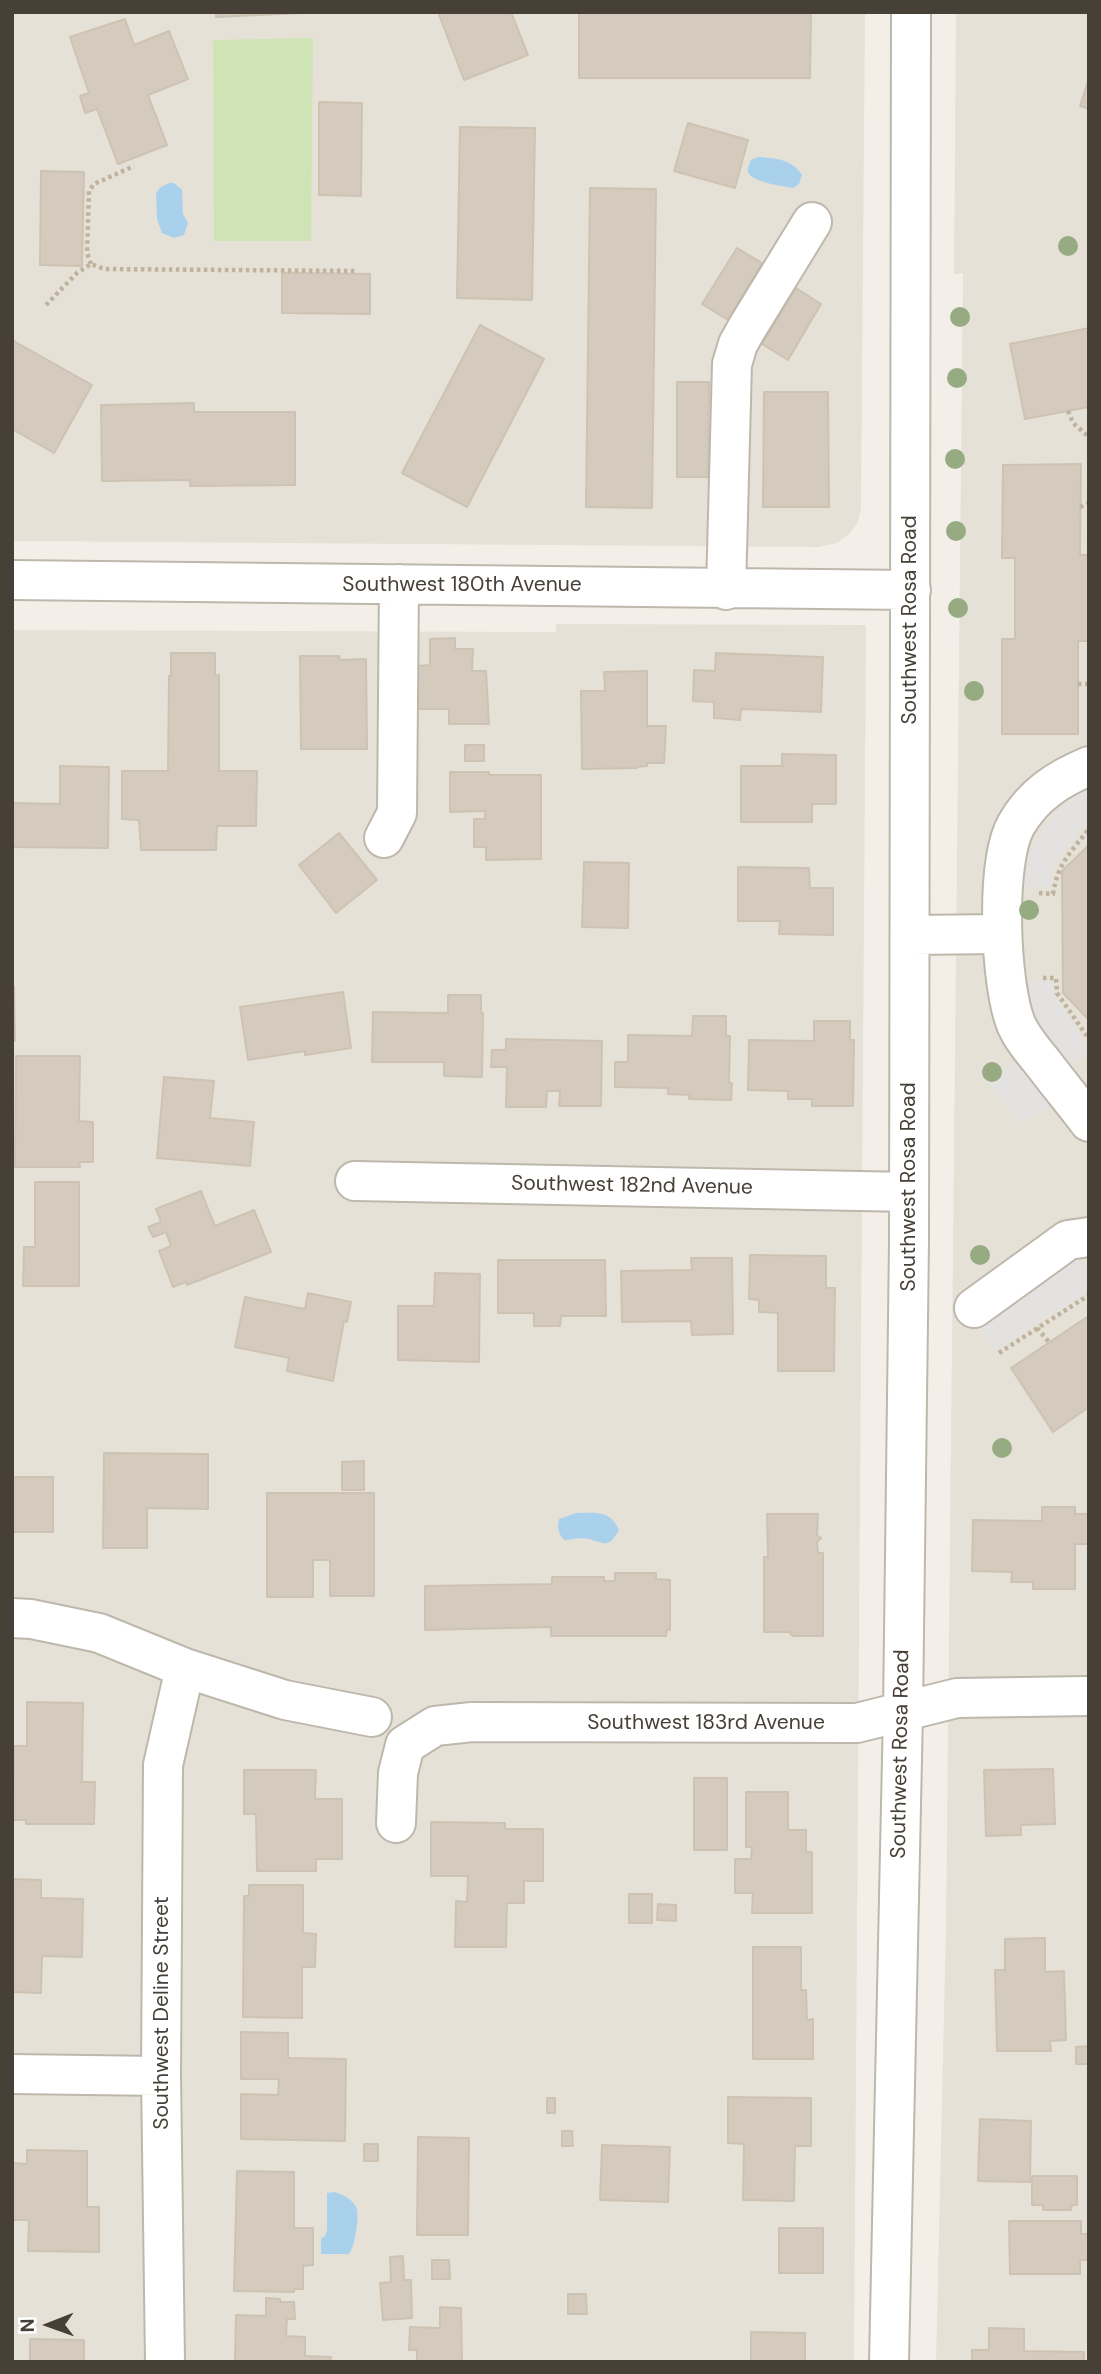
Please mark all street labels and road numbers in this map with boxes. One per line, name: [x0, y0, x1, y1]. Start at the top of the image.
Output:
street label: Southwest Rosa Road: [897, 515, 923, 725]
street label: Southwest 180th Avenue: [342, 572, 582, 598]
street label: Southwest Rosa Road: [896, 1082, 922, 1292]
street label: Southwest 182nd Avenue: [511, 1171, 753, 1201]
street label: Southwest Rosa Road: [887, 1649, 915, 1859]
street label: Southwest 183rd Avenue: [587, 1710, 825, 1736]
street label: Southwest Deline Street: [149, 1896, 175, 2130]

